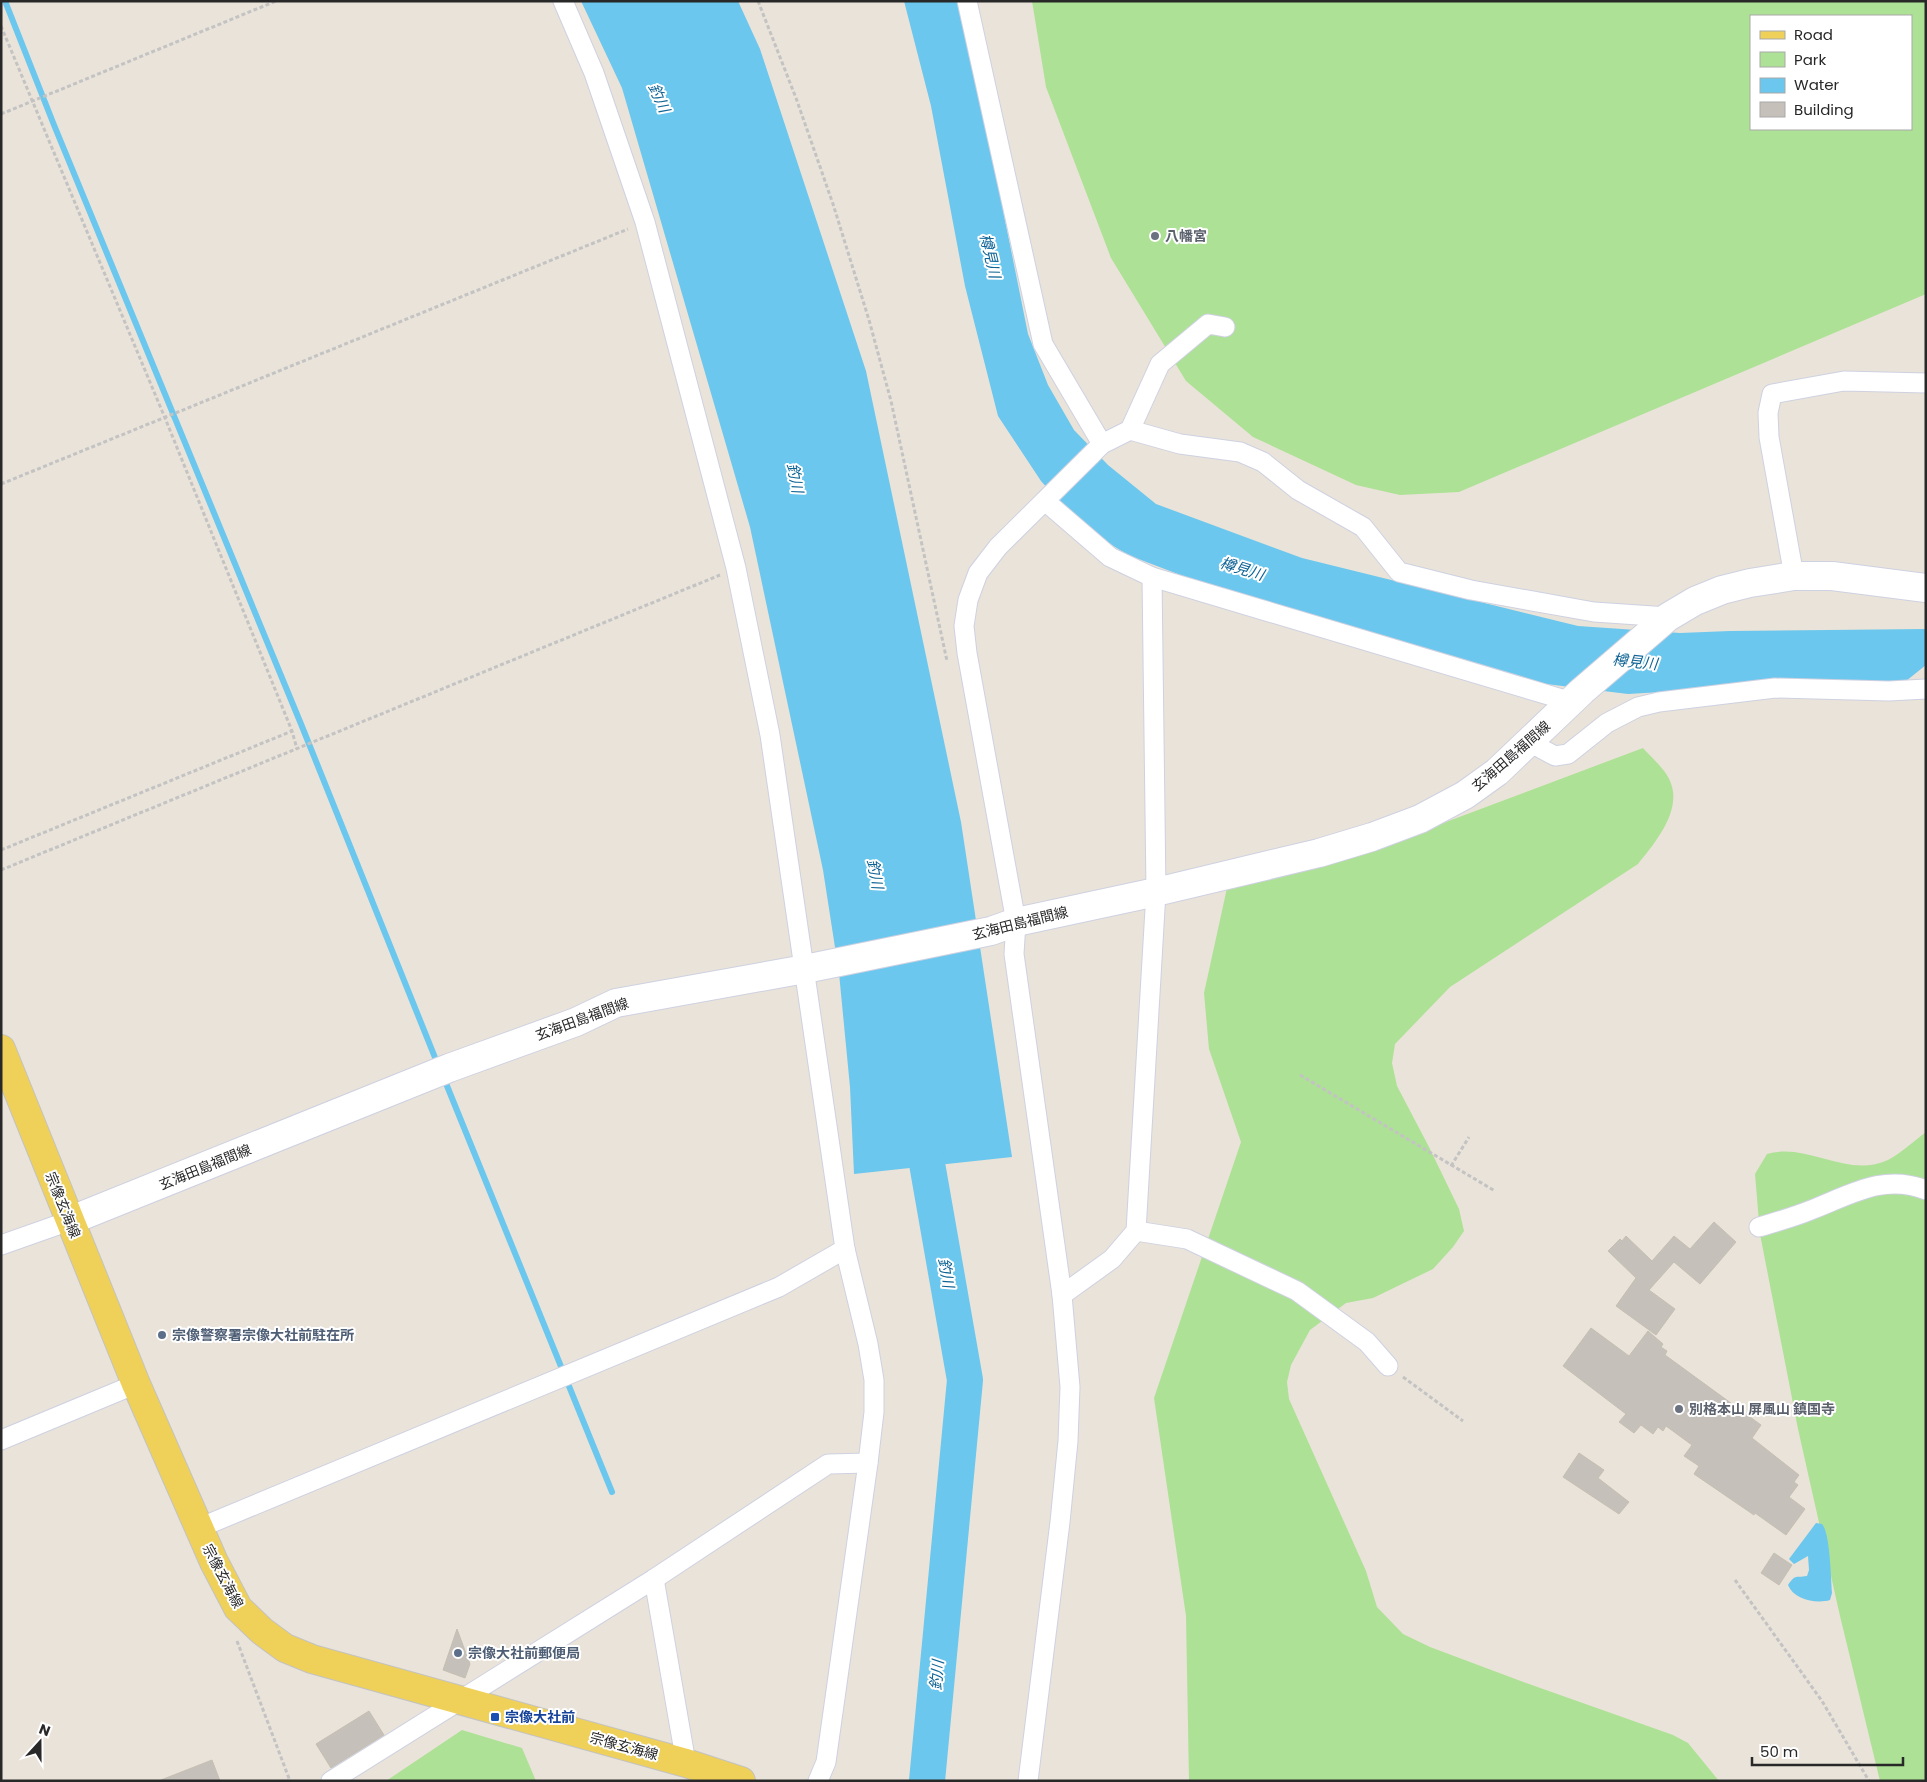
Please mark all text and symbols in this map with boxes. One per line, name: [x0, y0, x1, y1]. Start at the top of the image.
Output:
legend: [1750, 15, 1912, 130]
text: Road: [1794, 24, 1833, 45]
text: Park: [1794, 49, 1826, 70]
text: Water: [1794, 74, 1840, 95]
water label: 釣川: [644, 80, 676, 118]
text: Building: [1794, 99, 1854, 120]
place label: 八幡宮: [1165, 226, 1207, 246]
marker: 八幡宮: [1149, 230, 1161, 242]
water label: 樽見川: [975, 232, 1006, 282]
water label: 釣川: [782, 461, 809, 497]
water label: 樽見川: [1218, 552, 1269, 586]
water label: 樽見川: [1612, 649, 1661, 675]
street label: 玄海田島福間線: [1467, 716, 1555, 796]
water label: 釣川: [862, 857, 889, 893]
street label: 玄海田島福間線: [970, 901, 1070, 945]
street label: 玄海田島福間線: [533, 993, 631, 1045]
street label: 玄海田島福間線: [156, 1139, 254, 1195]
street label: 宗像玄海線: [41, 1169, 85, 1241]
water label: 釣川: [934, 1256, 960, 1291]
place label: 宗像警察署宗像大社前駐在所: [172, 1325, 354, 1345]
marker: 宗像警察署宗像大社前駐在所: [156, 1329, 168, 1341]
place label: 別格本山 屏風山 鎮国寺: [1689, 1399, 1835, 1419]
marker: 別格本山 屏風山 鎮国寺: [1673, 1403, 1685, 1415]
street label: 宗像玄海線: [198, 1540, 248, 1612]
place label: 宗像大社前郵便局: [468, 1643, 580, 1663]
marker: 宗像大社前郵便局: [452, 1647, 464, 1659]
water label: 釣川: [925, 1657, 948, 1691]
place label: 宗像大社前: [505, 1707, 575, 1727]
marker: 宗像大社前: [489, 1711, 501, 1723]
north arrow: [15, 1717, 65, 1767]
text: N: [36, 1719, 53, 1741]
street label: 宗像玄海線: [588, 1727, 660, 1765]
scale bar: [1752, 1734, 1903, 1766]
text: 50 m: [1760, 1741, 1798, 1762]

